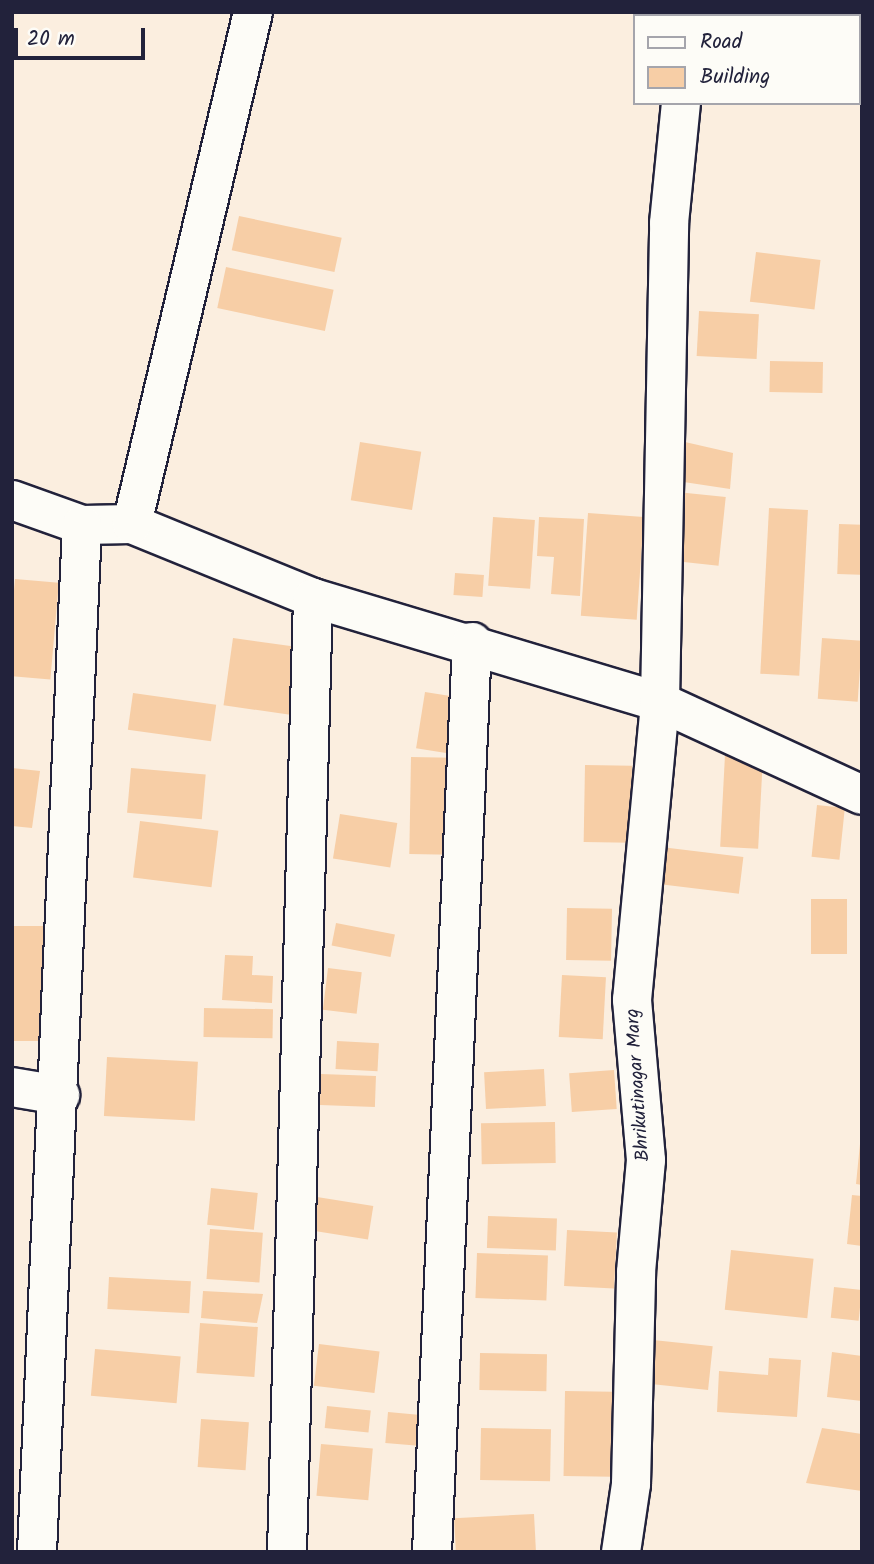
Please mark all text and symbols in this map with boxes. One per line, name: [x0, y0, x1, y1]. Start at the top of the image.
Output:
scale bar: [18, 14, 149, 58]
legend: [632, 14, 860, 105]
text: 20 m: [27, 23, 75, 56]
text: Road: [700, 26, 742, 59]
text: Building: [700, 61, 770, 94]
street label: Bhrikutinagar Marg: [622, 1008, 656, 1162]

